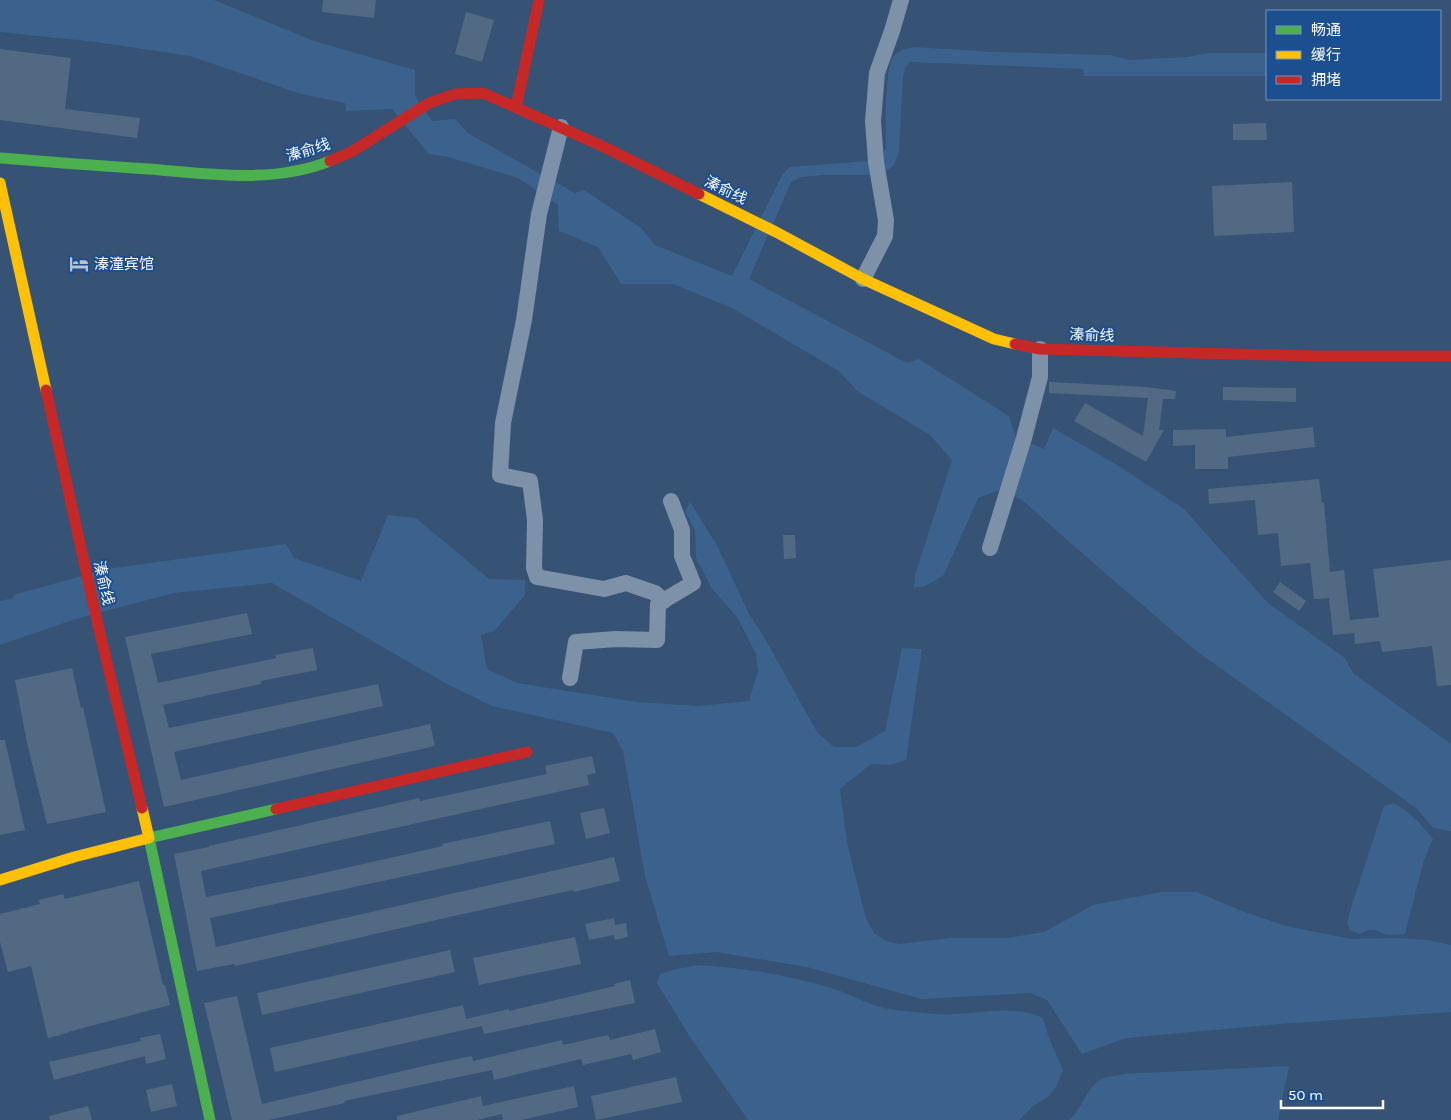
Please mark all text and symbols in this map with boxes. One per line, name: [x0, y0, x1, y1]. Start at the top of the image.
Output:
legend: [1266, 10, 1441, 100]
text: 畅通: [1311, 21, 1341, 39]
text: 缓行: [1311, 46, 1341, 64]
text: 拥堵: [1311, 71, 1341, 89]
street label: 溱俞线: [284, 135, 332, 165]
street label: 溱俞线: [702, 172, 750, 208]
hotel icon: 溱潼宾馆: [68, 253, 90, 275]
place label: 溱潼宾馆: [94, 255, 154, 273]
street label: 溱俞线: [1069, 325, 1115, 345]
street label: 溱俞线: [90, 559, 118, 607]
scale bar: [1281, 1078, 1384, 1110]
text: 50 m: [1288, 1086, 1323, 1104]

